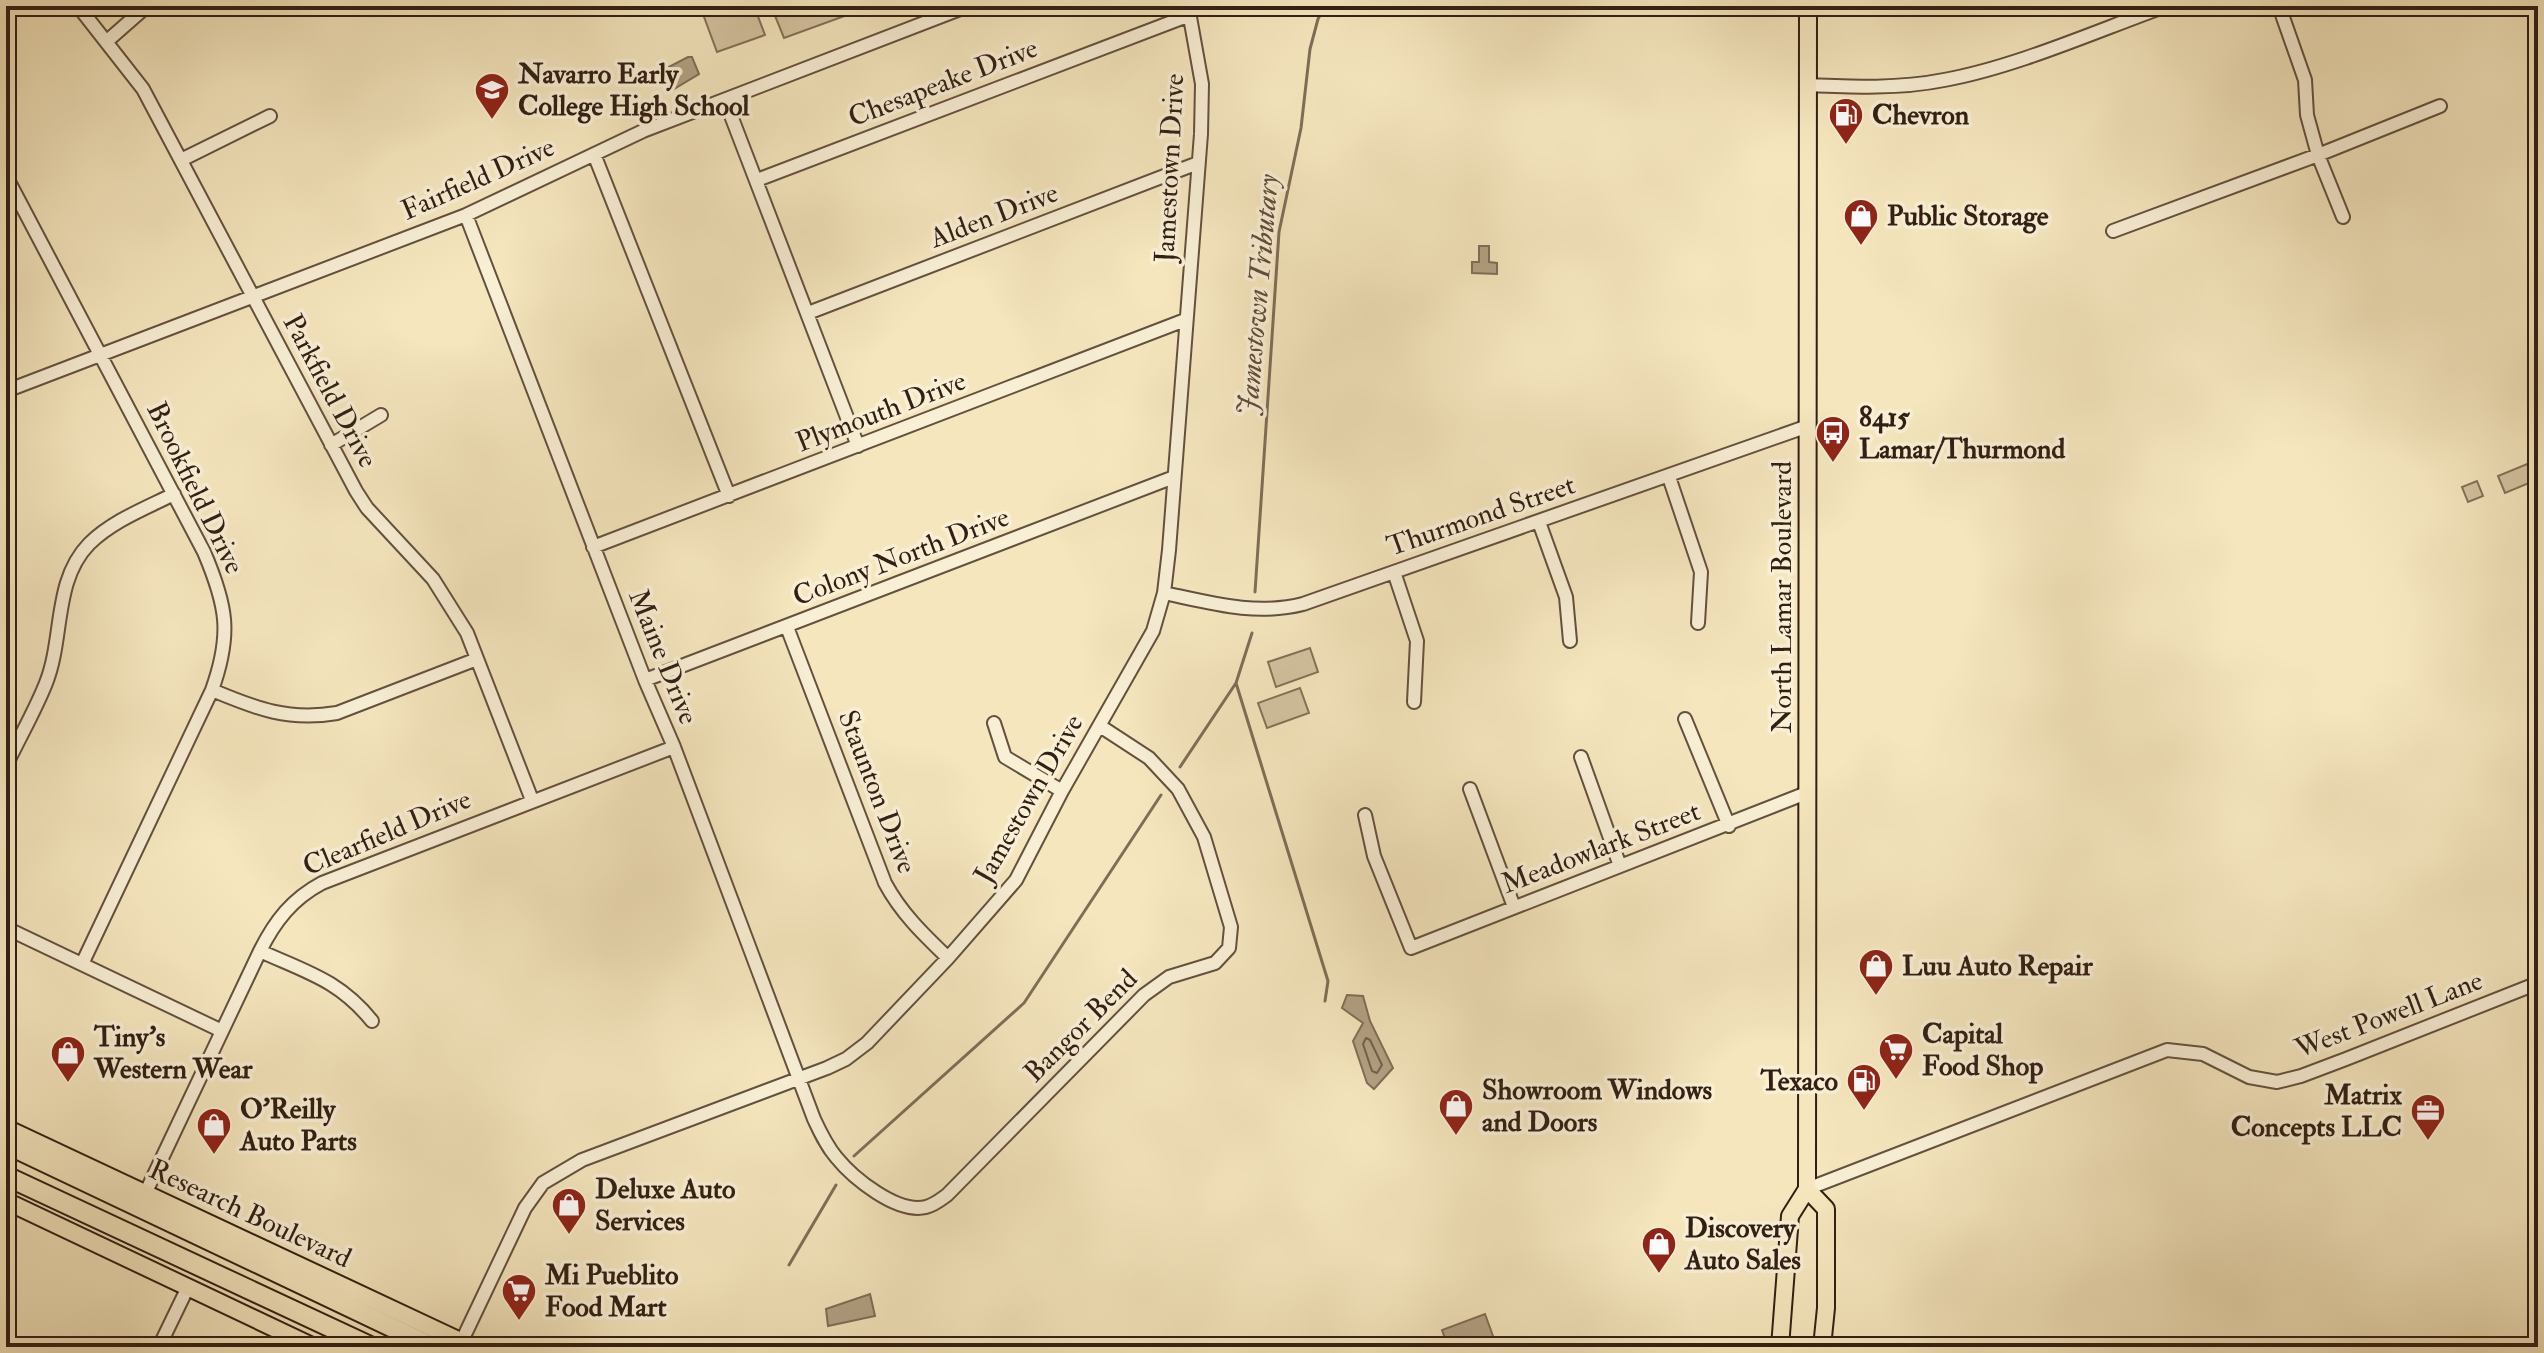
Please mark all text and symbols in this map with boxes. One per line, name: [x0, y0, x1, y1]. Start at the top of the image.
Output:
street label: Chesapeake Drive: [843, 31, 1043, 135]
place label: Navarro Early College High School: [517, 57, 750, 124]
school or university icon: Navarro Early College High School: [473, 71, 511, 121]
street label: Jamestown Drive: [1148, 72, 1192, 264]
fuel station icon: Chevron: [1827, 96, 1865, 146]
place label: Chevron: [1872, 98, 1970, 133]
street label: Fairfield Drive: [396, 130, 560, 228]
water label: Jamestown Tributary: [1229, 172, 1287, 417]
street label: Alden Drive: [924, 175, 1063, 257]
shop icon: Public Storage: [1842, 197, 1880, 247]
place label: Public Storage: [1887, 199, 2049, 234]
street label: Parkfield Drive: [275, 308, 385, 474]
street label: Plymouth Drive: [791, 363, 971, 460]
street label: Brookfield Drive: [138, 396, 252, 580]
place label: 8415 Lamar/Thurmond: [1859, 400, 2065, 467]
bus stop icon: 8415 Lamar/Thurmond: [1814, 414, 1852, 464]
street label: North Lamar Boulevard: [1765, 461, 1800, 733]
street label: Thurmond Street: [1382, 467, 1580, 565]
street label: Colony North Drive: [788, 500, 1014, 614]
street label: Maine Drive: [620, 585, 706, 730]
street label: Staunton Drive: [830, 706, 924, 879]
street label: Jamestown Drive: [966, 708, 1092, 891]
street label: Clearfield Drive: [298, 782, 477, 884]
street label: Meadowlark Street: [1497, 794, 1705, 902]
shop icon: Luu Auto Repair: [1857, 947, 1895, 997]
place label: Luu Auto Repair: [1902, 949, 2093, 984]
street label: Bangor Bend: [1017, 962, 1145, 1090]
street label: West Powell Lane: [2289, 963, 2488, 1067]
place label: Capital Food Shop: [1922, 1017, 2043, 1084]
place label: Tiny's Western Wear: [93, 1020, 253, 1087]
supermarket icon: Capital Food Shop: [1877, 1031, 1915, 1081]
shop icon: Tiny's Western Wear: [49, 1034, 87, 1084]
fuel station icon: Texaco: [1845, 1062, 1883, 1112]
place label: Texaco: [1759, 1064, 1839, 1099]
place label: Showroom Windows and Doors: [1482, 1073, 1712, 1140]
place label: Matrix Concepts LLC: [2231, 1078, 2403, 1145]
shop icon: Showroom Windows and Doors: [1437, 1087, 1475, 1137]
place label: O'Reilly Auto Parts: [239, 1092, 357, 1159]
office icon: Matrix Concepts LLC: [2409, 1092, 2447, 1142]
shop icon: O'Reilly Auto Parts: [195, 1106, 233, 1156]
street label: Research Boulevard: [143, 1152, 357, 1276]
place label: Deluxe Auto Services: [595, 1172, 736, 1239]
shop icon: Deluxe Auto Services: [550, 1186, 588, 1236]
place label: Discovery Auto Sales: [1684, 1211, 1801, 1278]
shop icon: Discovery Auto Sales: [1640, 1225, 1678, 1275]
place label: Mi Pueblito Food Mart: [544, 1258, 679, 1325]
supermarket icon: Mi Pueblito Food Mart: [500, 1272, 538, 1322]

